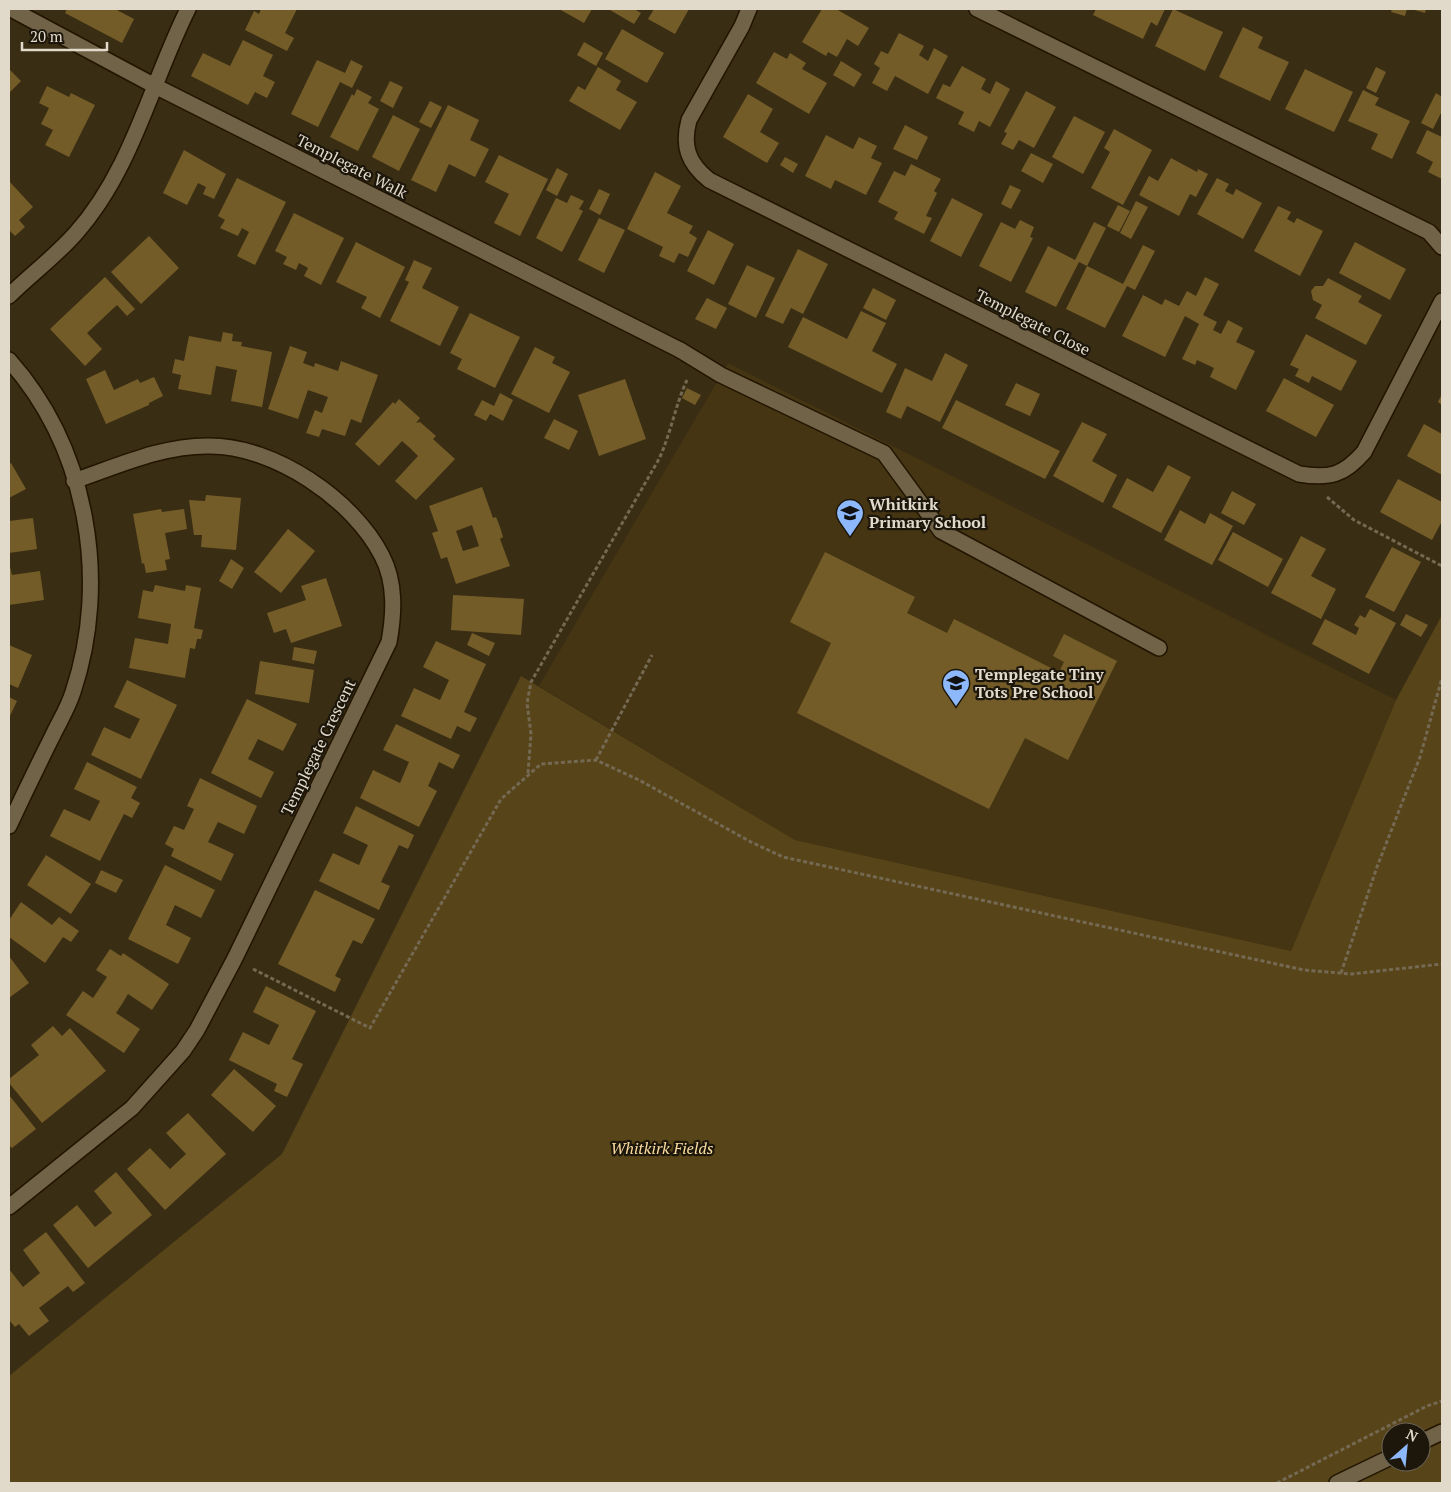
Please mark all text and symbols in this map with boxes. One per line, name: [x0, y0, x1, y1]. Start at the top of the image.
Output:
scale bar: [22, 20, 108, 52]
text: 20 m: [30, 26, 63, 46]
street label: Templegate Walk: [293, 128, 412, 204]
street label: Templegate Close: [972, 284, 1094, 360]
place label: Whitkirk Primary School: [869, 493, 986, 533]
school or university icon: Whitkirk Primary School: [835, 498, 865, 537]
place label: Templegate Tiny Tots Pre School: [975, 663, 1104, 703]
school or university icon: Templegate Tiny Tots Pre School: [941, 668, 971, 707]
street label: Templegate Crescent: [275, 675, 361, 819]
park label: Whitkirk Fields: [610, 1137, 714, 1159]
north arrow: [1381, 1422, 1431, 1472]
text: N: [1403, 1424, 1422, 1446]

